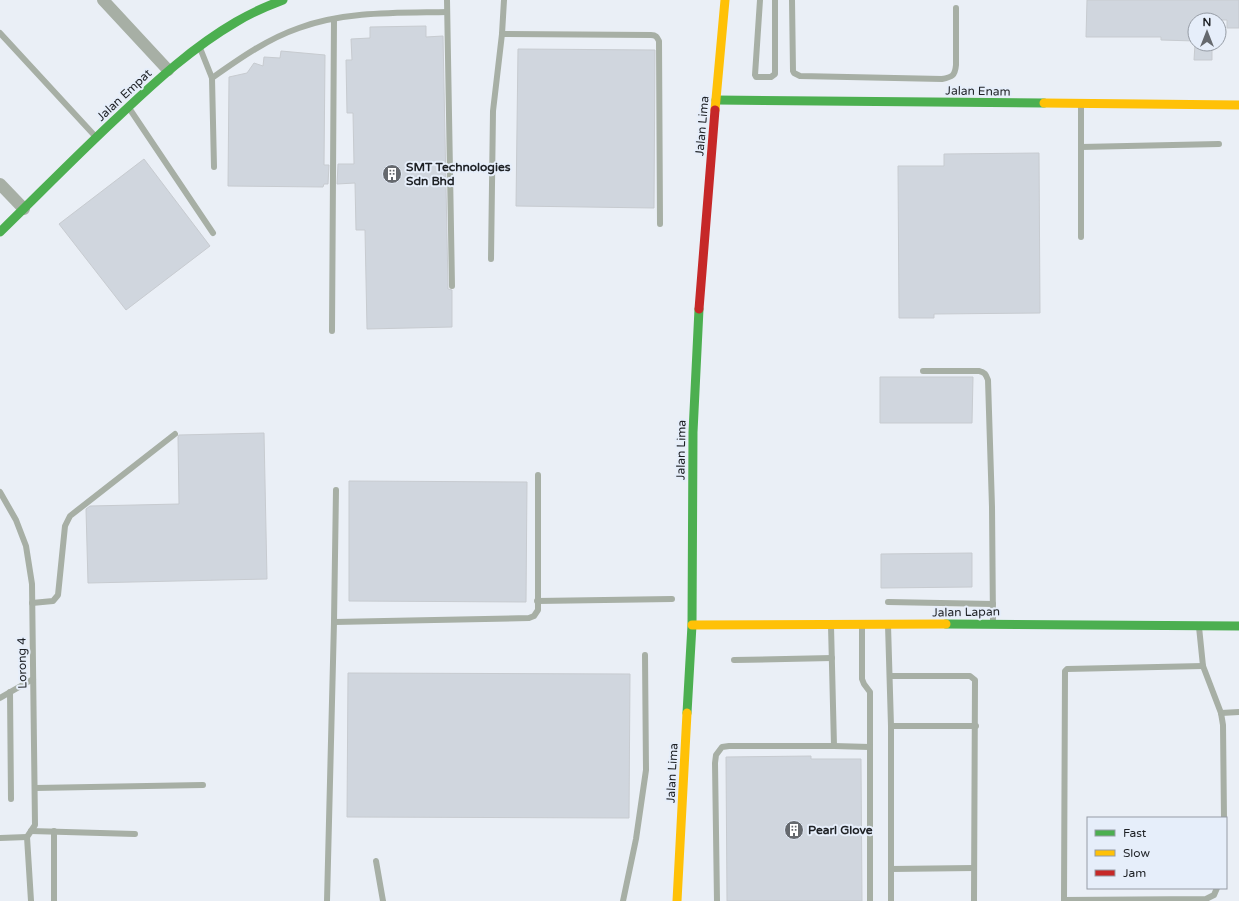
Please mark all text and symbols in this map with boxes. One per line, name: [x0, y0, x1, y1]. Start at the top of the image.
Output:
north arrow: [1187, 12, 1227, 52]
text: N: [1203, 16, 1211, 29]
street label: Jalan Empat: [94, 66, 155, 124]
street label: Jalan Enam: [945, 83, 1011, 99]
street label: Jalan Lima: [692, 95, 712, 157]
place label: SMT Technologies Sdn Bhd: [406, 160, 511, 188]
building icon: SMT Technologies Sdn Bhd: [381, 163, 403, 185]
street label: Jalan Lima: [673, 420, 689, 480]
street label: Jalan Lapan: [932, 604, 1000, 620]
street label: Lorong 4: [15, 637, 29, 689]
street label: Jalan Lima: [663, 743, 681, 803]
legend: [1087, 817, 1227, 889]
building icon: Pearl Glove: [783, 819, 805, 841]
place label: Pearl Glove: [808, 823, 873, 837]
text: Fast: [1123, 826, 1147, 840]
text: Slow: [1123, 846, 1150, 860]
text: Jam: [1123, 866, 1146, 880]

